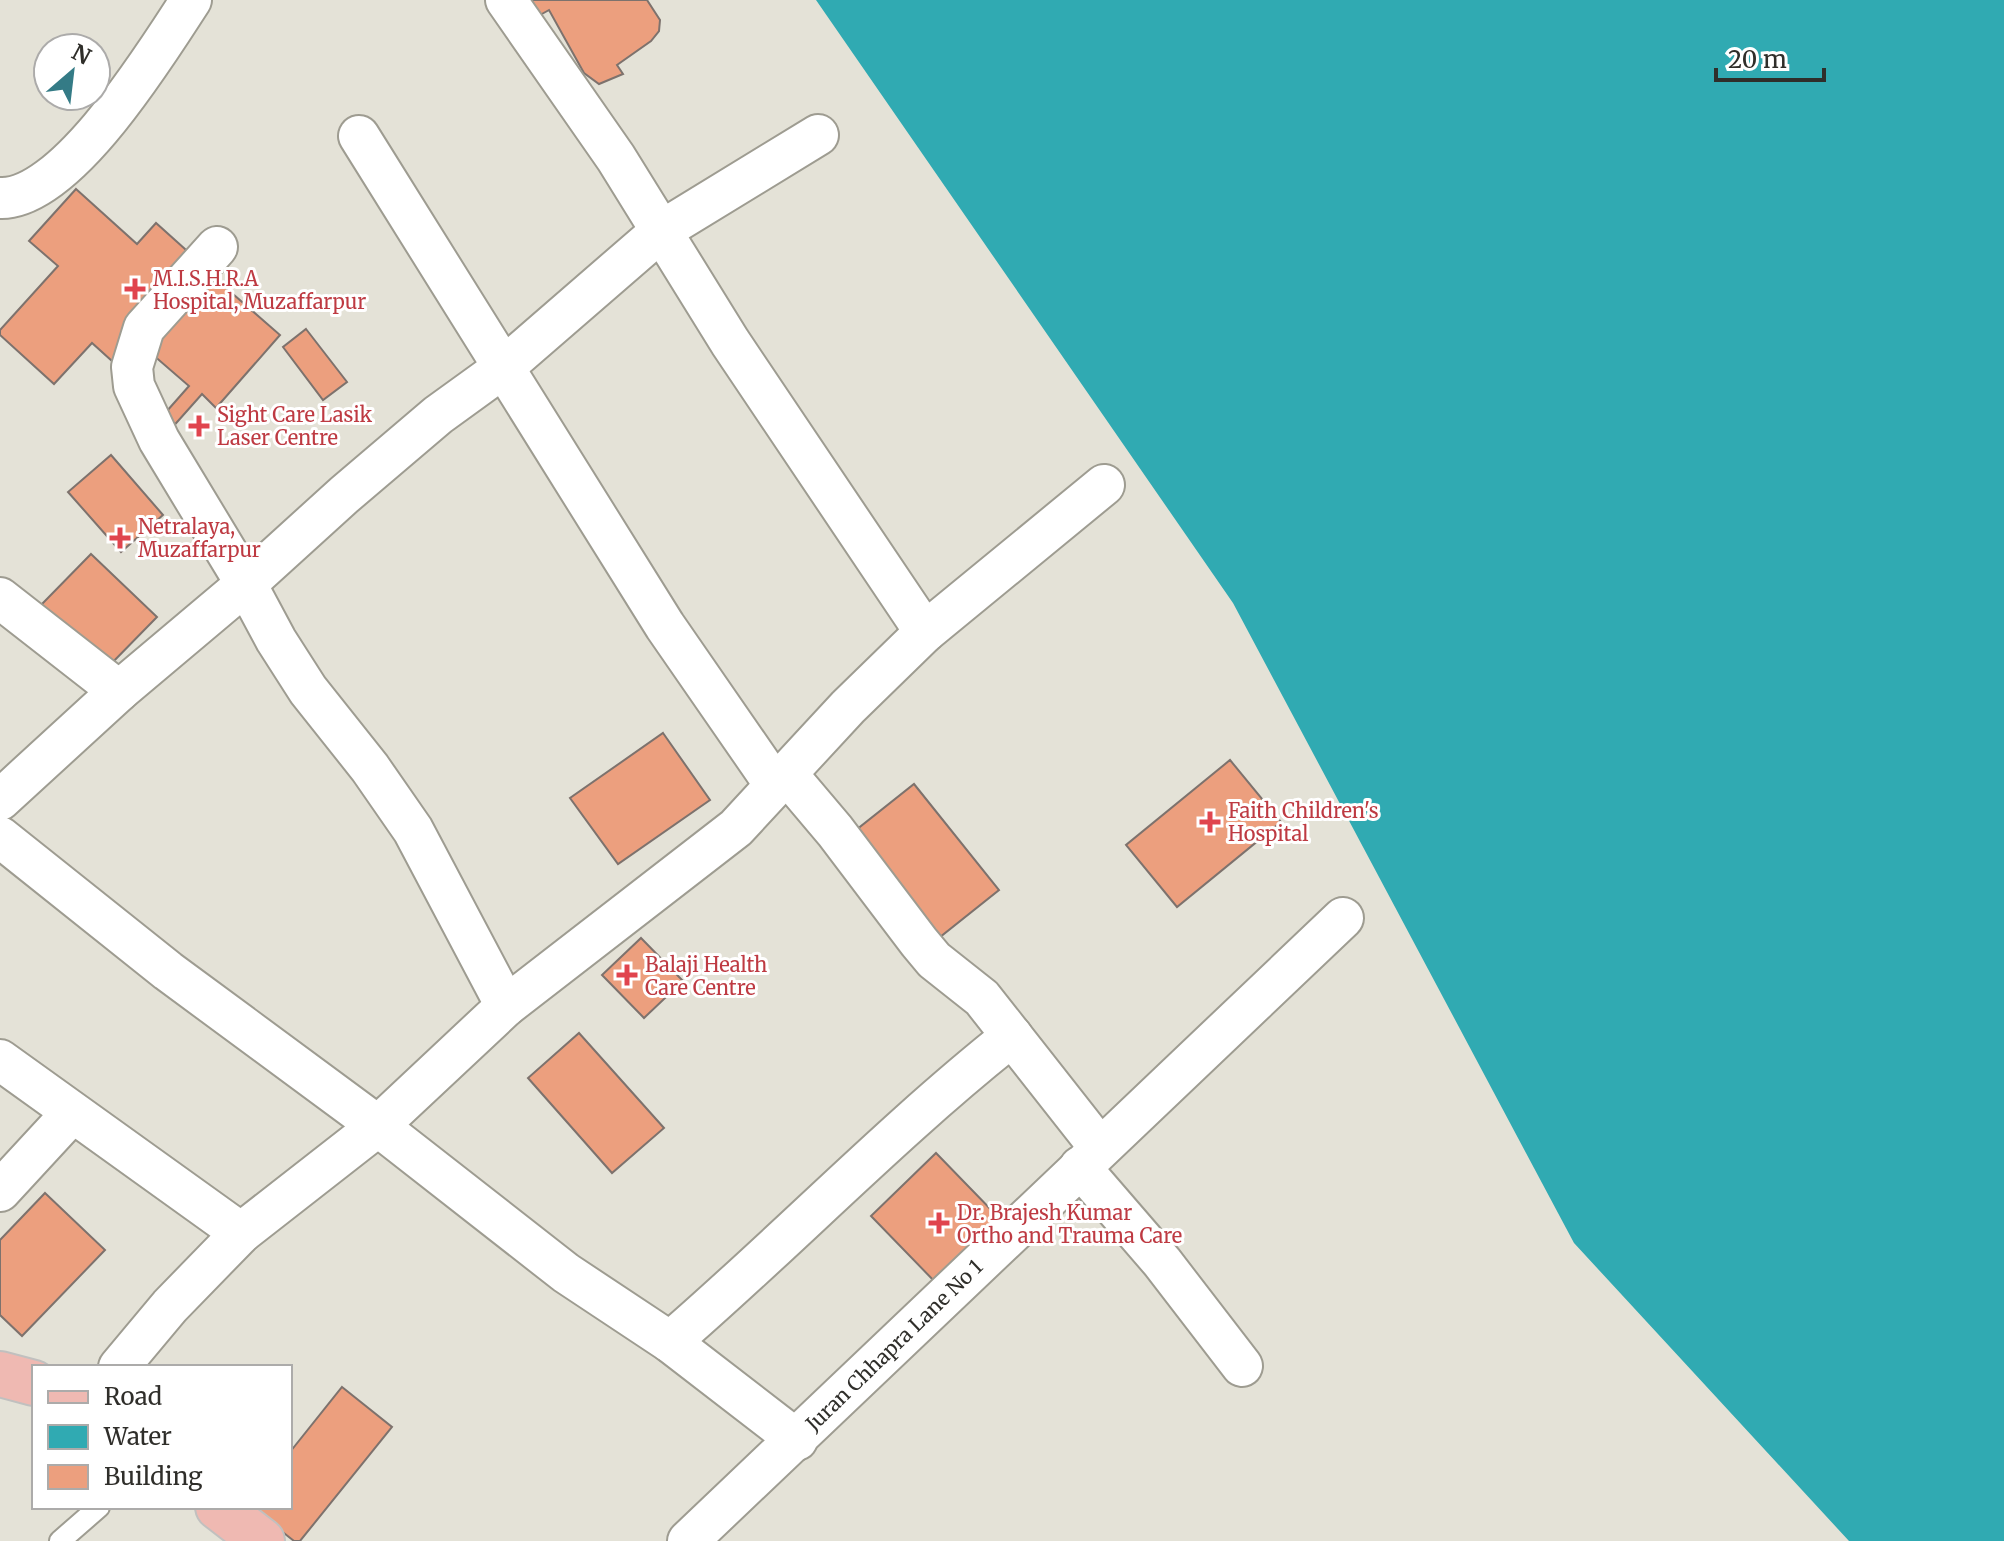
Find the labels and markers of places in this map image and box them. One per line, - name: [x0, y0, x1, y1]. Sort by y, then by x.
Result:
- place label: M.I.S.H.R.A Hospital, Muzaffarpur: [153, 266, 366, 314]
- marker: M.I.S.H.R.A Hospital, Muzaffarpur: [124, 278, 146, 300]
- place label: Sight Care Lasik Laser Centre: [217, 402, 373, 450]
- marker: Sight Care Lasik Laser Centre: [188, 415, 210, 437]
- place label: Netralaya, Muzaffarpur: [138, 514, 261, 562]
- marker: Netralaya, Muzaffarpur: [109, 527, 131, 549]
- place label: Faith Children's Hospital: [1228, 798, 1379, 846]
- marker: Faith Children's Hospital: [1199, 811, 1221, 833]
- place label: Balaji Health Care Centre: [645, 952, 767, 1000]
- marker: Balaji Health Care Centre: [616, 964, 638, 986]
- place label: Dr. Brajesh Kumar Ortho and Trauma Care: [957, 1200, 1182, 1248]
- marker: Dr. Brajesh Kumar Ortho and Trauma Care: [928, 1212, 950, 1234]

